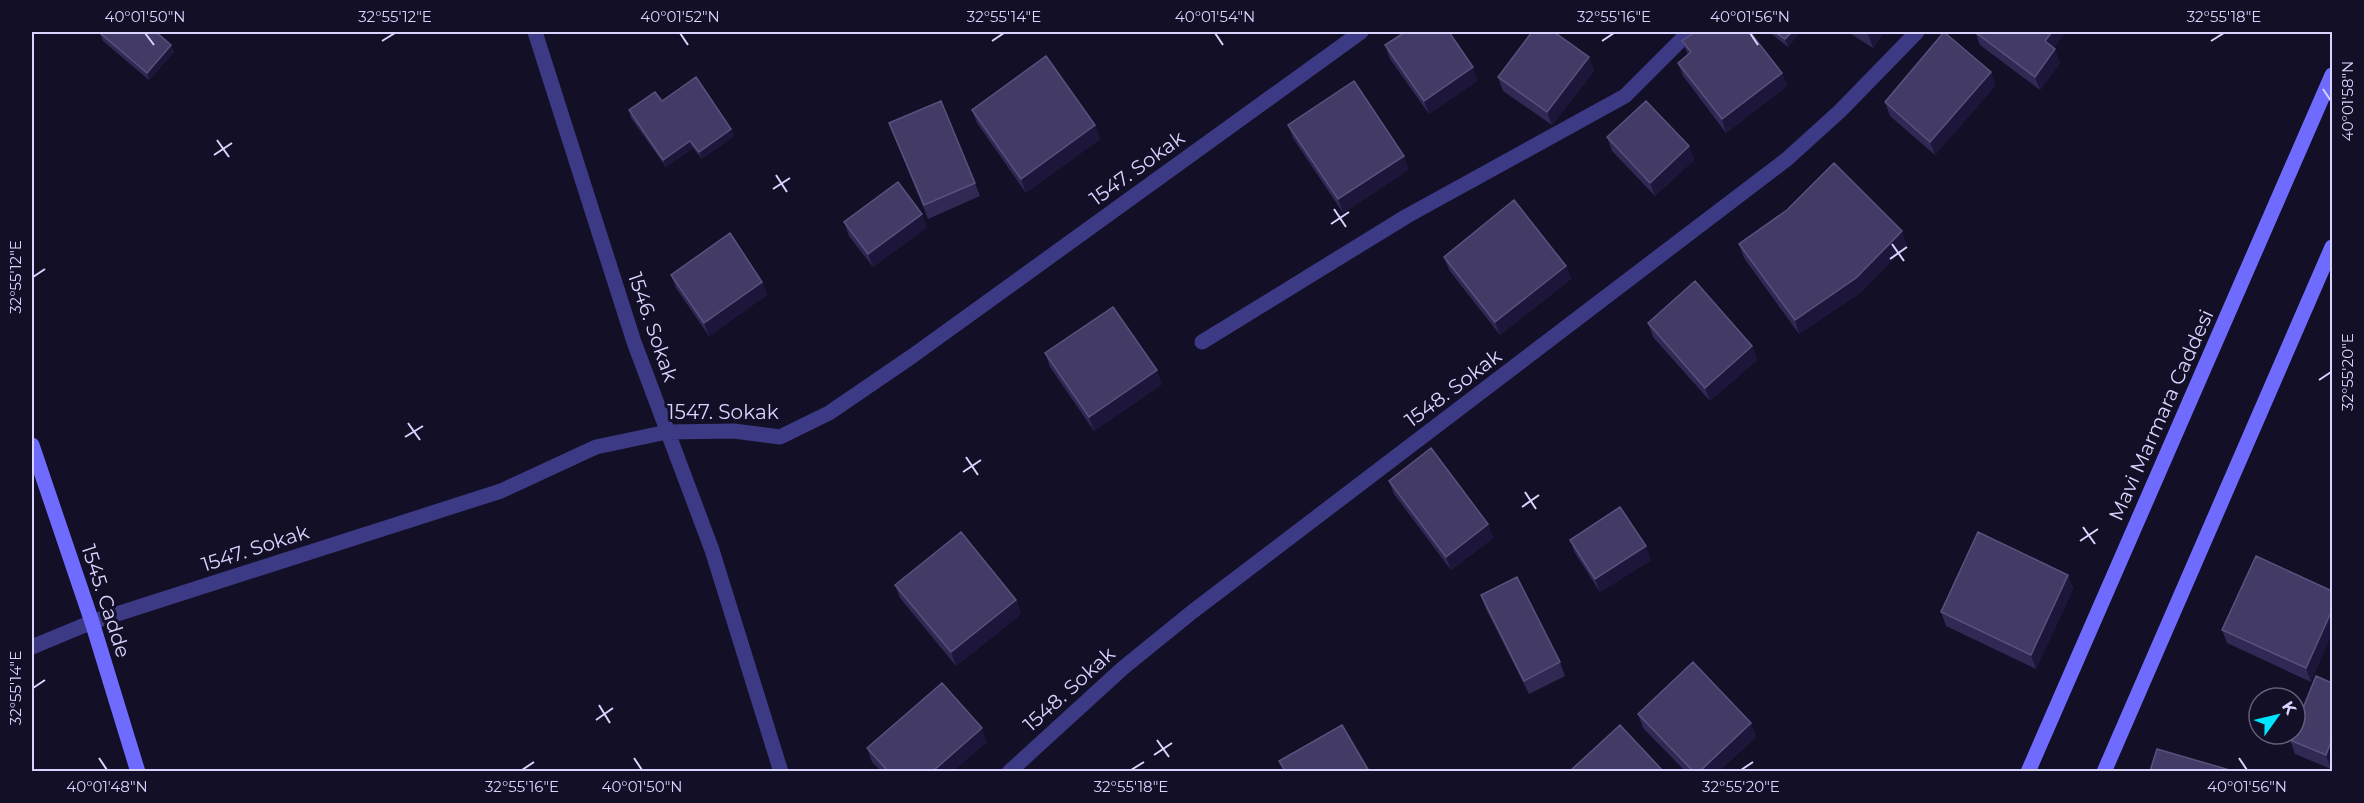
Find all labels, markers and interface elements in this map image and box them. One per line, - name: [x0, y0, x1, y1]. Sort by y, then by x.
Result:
- text: 40°01'50"N: [104, 7, 186, 26]
- text: 32°55'12"E: [358, 7, 432, 26]
- text: 40°01'52"N: [640, 7, 720, 26]
- text: 32°55'14"E: [967, 7, 1041, 26]
- text: 40°01'54"N: [1175, 7, 1255, 26]
- text: 32°55'16"E: [1577, 7, 1651, 26]
- text: 40°01'56"N: [1710, 7, 1790, 26]
- text: 32°55'18"E: [2187, 7, 2261, 26]
- text: 40°01'58"N: [2338, 61, 2357, 141]
- street label: 1547. Sokak: [1085, 126, 1189, 210]
- text: 32°55'12"E: [6, 240, 25, 314]
- street label: 1546. Sokak: [623, 269, 683, 385]
- street label: Mavi Marmara Caddesi: [2104, 306, 2218, 524]
- text: 32°55'20"E: [2338, 333, 2357, 411]
- street label: 1548. Sokak: [1400, 344, 1506, 432]
- street label: 1547. Sokak: [667, 400, 779, 424]
- street label: 1547. Sokak: [198, 519, 312, 577]
- street label: 1545. Cadde: [76, 541, 136, 661]
- street label: 1548. Sokak: [1018, 642, 1120, 736]
- text: 32°55'14"E: [6, 651, 25, 725]
- north arrow: [2247, 686, 2307, 746]
- text: K: [2278, 698, 2301, 719]
- text: 40°01'48"N: [66, 777, 148, 796]
- text: 32°55'16"E: [485, 777, 559, 796]
- text: 40°01'50"N: [601, 777, 683, 796]
- text: 32°55'18"E: [1094, 777, 1168, 796]
- text: 32°55'20"E: [1702, 777, 1780, 796]
- text: 40°01'56"N: [2207, 777, 2287, 796]

